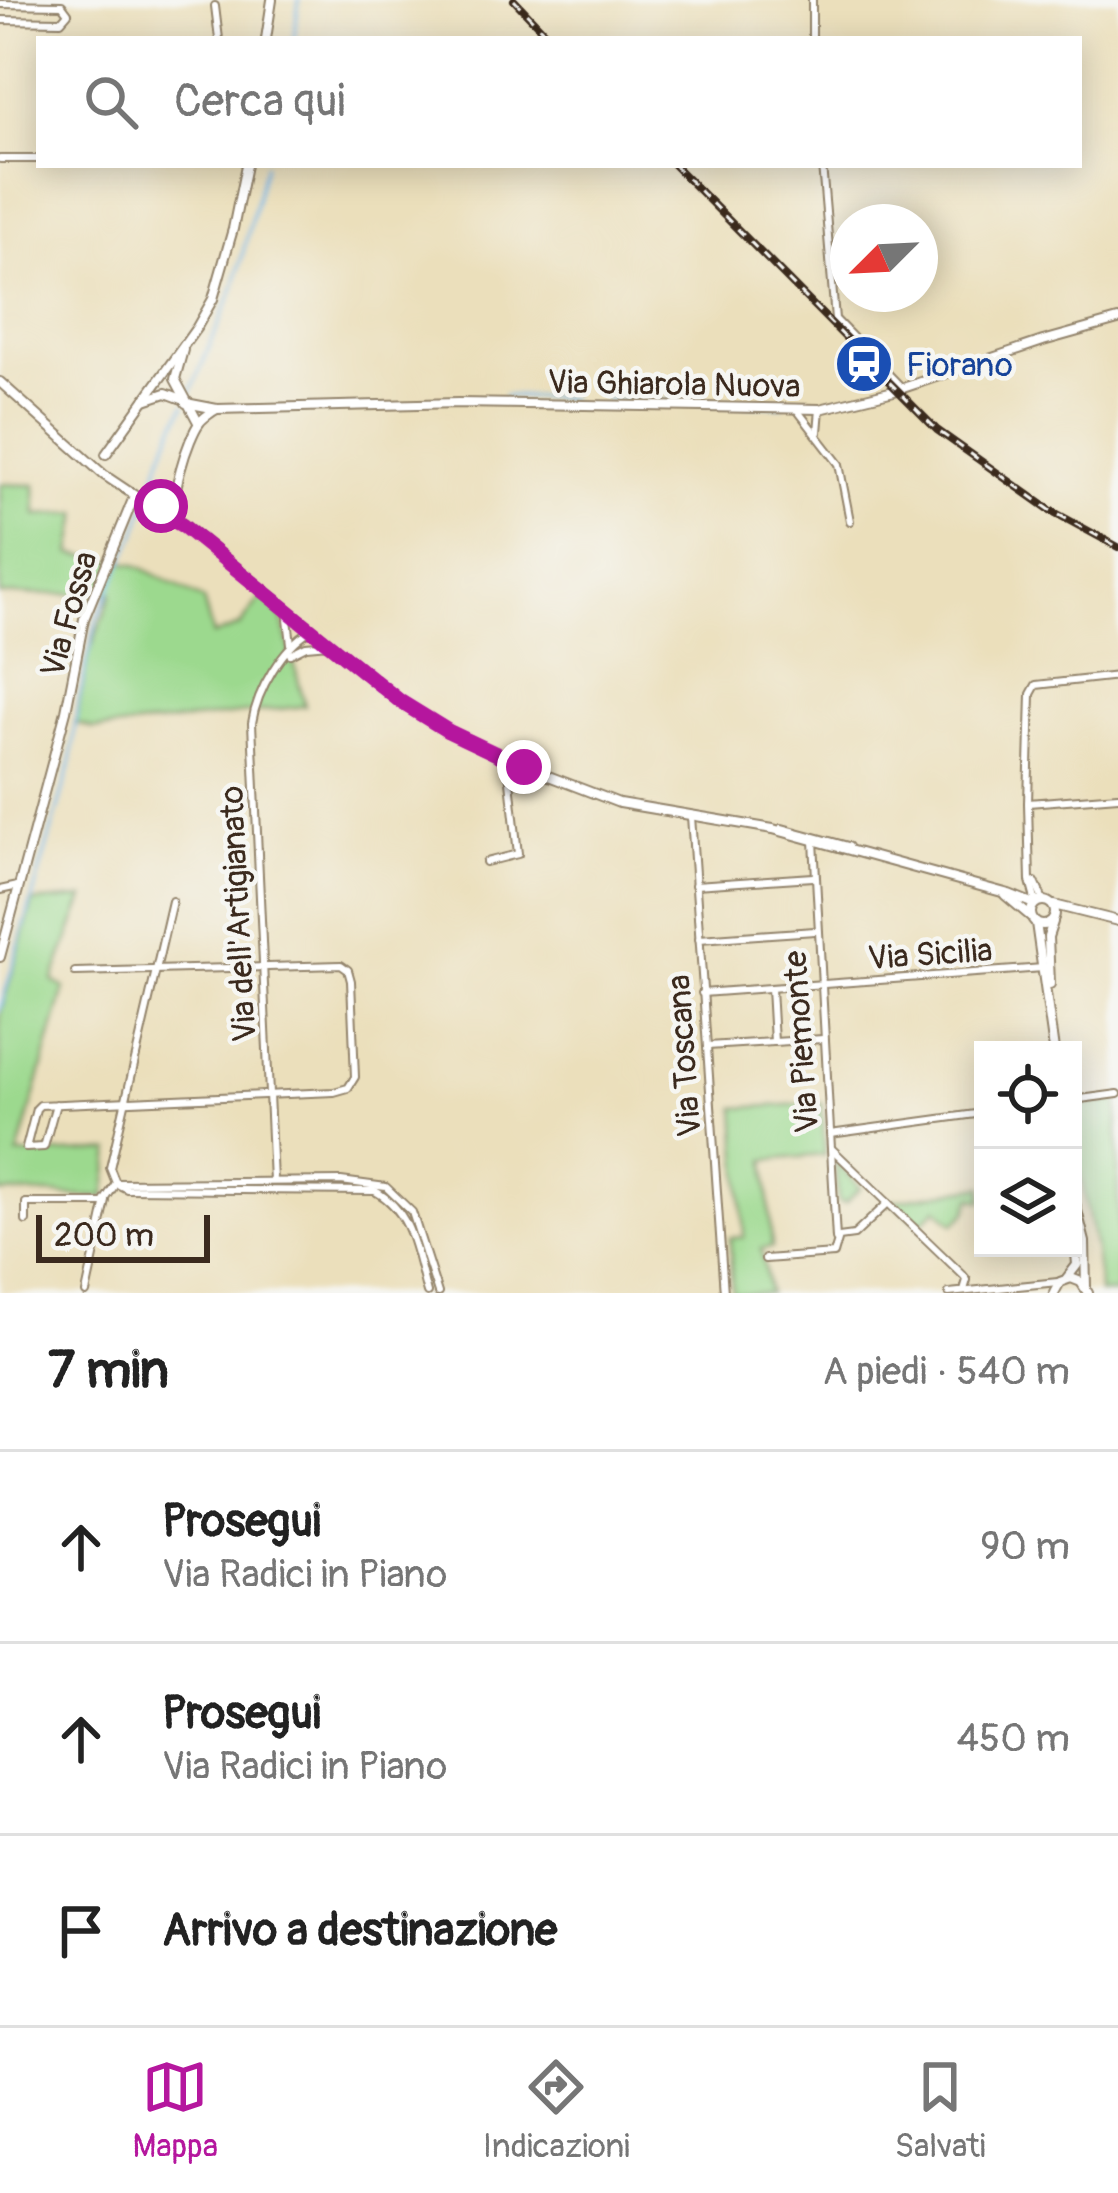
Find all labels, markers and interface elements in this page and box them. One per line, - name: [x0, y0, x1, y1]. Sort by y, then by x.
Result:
- search box: [36, 36, 1082, 168]
- icon: search: [78, 69, 144, 135]
- text: Cerca qui: [174, 74, 345, 130]
- north arrow: [830, 204, 938, 312]
- station icon: Fiorano: [833, 333, 895, 395]
- place label: Fiorano: [906, 345, 1013, 386]
- street label: Via Ghiarola Nuova: [547, 362, 801, 407]
- route start: [134, 479, 188, 533]
- street label: Via Fossa: [32, 547, 107, 682]
- route end: [497, 740, 551, 794]
- street label: Via dell'Artigianato: [211, 785, 266, 1043]
- street label: Via Sicilia: [866, 930, 994, 979]
- street label: Via Piemonte: [775, 949, 828, 1135]
- street label: Via Toscana: [658, 973, 711, 1138]
- map controls: [974, 1041, 1082, 1257]
- button: locate: [974, 1041, 1082, 1149]
- button: layers: [974, 1149, 1082, 1257]
- scale bar: [36, 1209, 210, 1262]
- text: 200 m: [54, 1215, 154, 1256]
- text: 7 min: [48, 1339, 169, 1403]
- text: A piedi · 540 m: [823, 1347, 1070, 1396]
- text: Prosegui: [162, 1494, 321, 1550]
- icon: ahead: [48, 1514, 114, 1580]
- text: 90 m: [980, 1522, 1070, 1571]
- text: Via Radici in Piano: [162, 1550, 447, 1599]
- text: Prosegui: [162, 1686, 321, 1742]
- icon: ahead: [48, 1706, 114, 1772]
- text: 450 m: [957, 1714, 1070, 1763]
- text: Via Radici in Piano: [162, 1742, 447, 1791]
- icon: arrive: [48, 1898, 114, 1964]
- text: Arrivo a destinazione: [162, 1903, 557, 1959]
- tab: Mappa: [132, 2054, 218, 2167]
- tab: Indicazioni: [483, 2054, 630, 2167]
- tab: Salvati: [895, 2054, 986, 2167]

